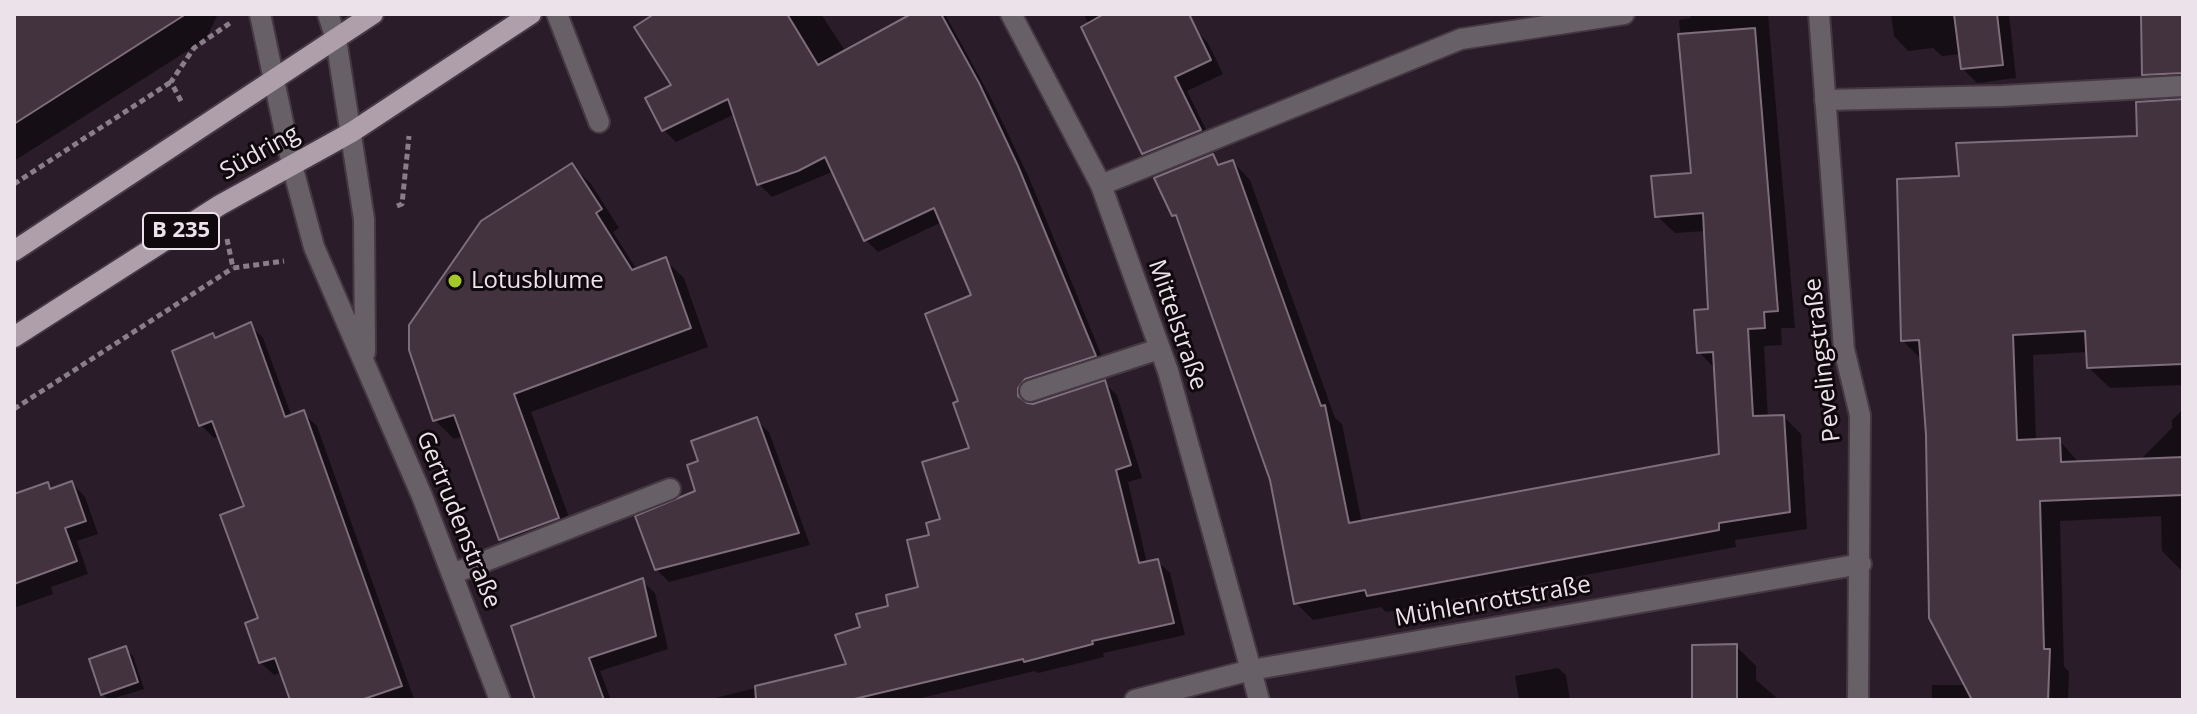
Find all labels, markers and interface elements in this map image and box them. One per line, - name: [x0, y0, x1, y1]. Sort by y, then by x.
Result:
- street label: Südring: [215, 120, 305, 186]
- road number: B 235: [143, 213, 219, 249]
- street label: Mittelstraße: [1141, 256, 1213, 394]
- place label: Lotusblume: [471, 267, 604, 295]
- marker: Lotusblume: [446, 272, 464, 290]
- street label: Pevelingstraße: [1799, 276, 1847, 444]
- street label: Gertrudenstraße: [409, 427, 507, 613]
- street label: Mühlenrottstraße: [1393, 571, 1593, 633]

